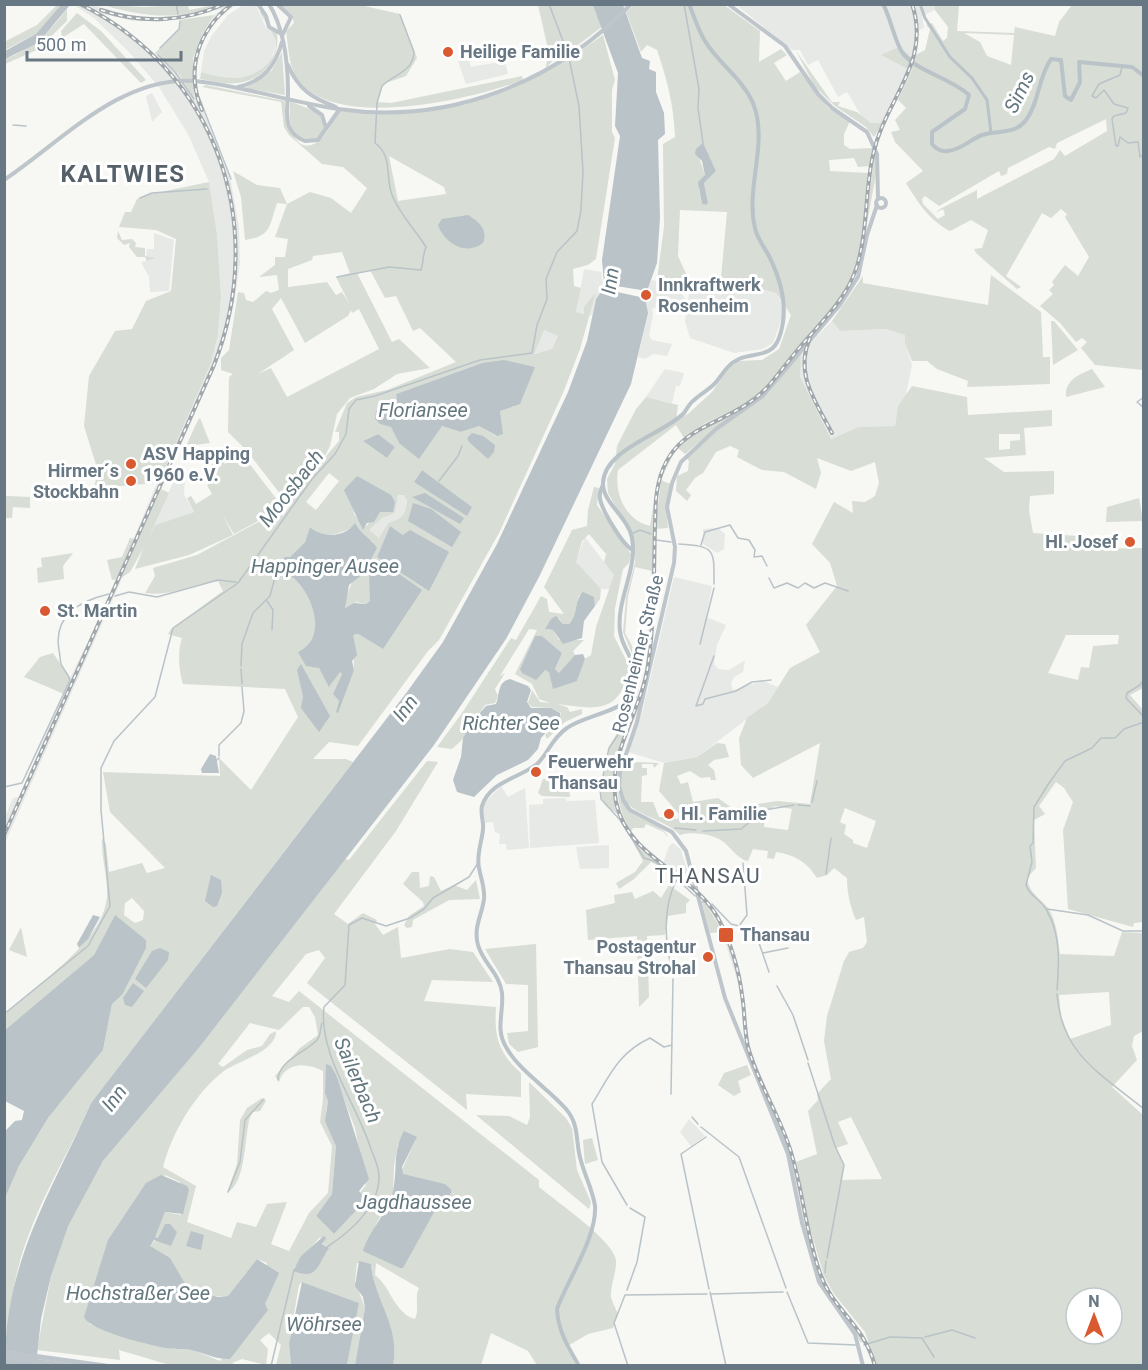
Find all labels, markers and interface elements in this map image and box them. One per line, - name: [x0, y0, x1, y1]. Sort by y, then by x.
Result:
- scale bar: [27, 24, 182, 62]
- text: 500 m: [36, 34, 87, 55]
- place label: Heilige Familie: [460, 41, 580, 62]
- marker: Heilige Familie: [441, 45, 455, 59]
- water label: Sims: [999, 67, 1039, 117]
- district label: KALTWIES: [60, 160, 186, 188]
- water label: Inn: [596, 266, 624, 296]
- place label: Innkraftwerk Rosenheim: [658, 274, 761, 316]
- marker: Innkraftwerk Rosenheim: [639, 288, 653, 302]
- water label: Floriansee: [378, 398, 468, 422]
- place label: ASV Happing 1960 e.V.: [143, 443, 250, 485]
- water label: Moosbach: [253, 445, 329, 531]
- marker: ASV Happing 1960 e.V.: [124, 457, 138, 471]
- place label: Hirmer´s Stockbahn: [33, 460, 119, 502]
- marker: Hirmer´s Stockbahn: [124, 474, 138, 488]
- place label: Hl. Josef: [1045, 531, 1119, 552]
- marker: Hl. Josef: [1123, 535, 1137, 549]
- water label: Happinger Ausee: [251, 554, 399, 578]
- street label: Rosenheimer Straße: [608, 573, 667, 735]
- place label: St. Martin: [57, 600, 137, 621]
- marker: St. Martin: [38, 604, 52, 618]
- water label: Inn: [387, 690, 423, 726]
- water label: Richter See: [462, 711, 560, 735]
- place label: Feuerwehr Thansau: [548, 751, 634, 793]
- marker: Feuerwehr Thansau: [529, 765, 543, 779]
- place label: Hl. Familie: [681, 803, 767, 824]
- marker: Hl. Familie: [662, 807, 676, 821]
- district label: THANSAU: [655, 864, 761, 888]
- place label: Thansau: [740, 924, 810, 945]
- marker: Thansau: [717, 926, 735, 944]
- place label: Postagentur Thansau Strohal: [563, 936, 696, 978]
- marker: Postagentur Thansau Strohal: [701, 950, 715, 964]
- water label: Sailerbach: [329, 1034, 387, 1126]
- water label: Inn: [96, 1080, 132, 1116]
- water label: Jagdhaussee: [356, 1190, 472, 1214]
- water label: Hochstraßer See: [66, 1281, 210, 1305]
- north arrow: [1064, 1286, 1124, 1346]
- text: N: [1088, 1292, 1100, 1311]
- water label: Wöhrsee: [286, 1312, 362, 1336]

